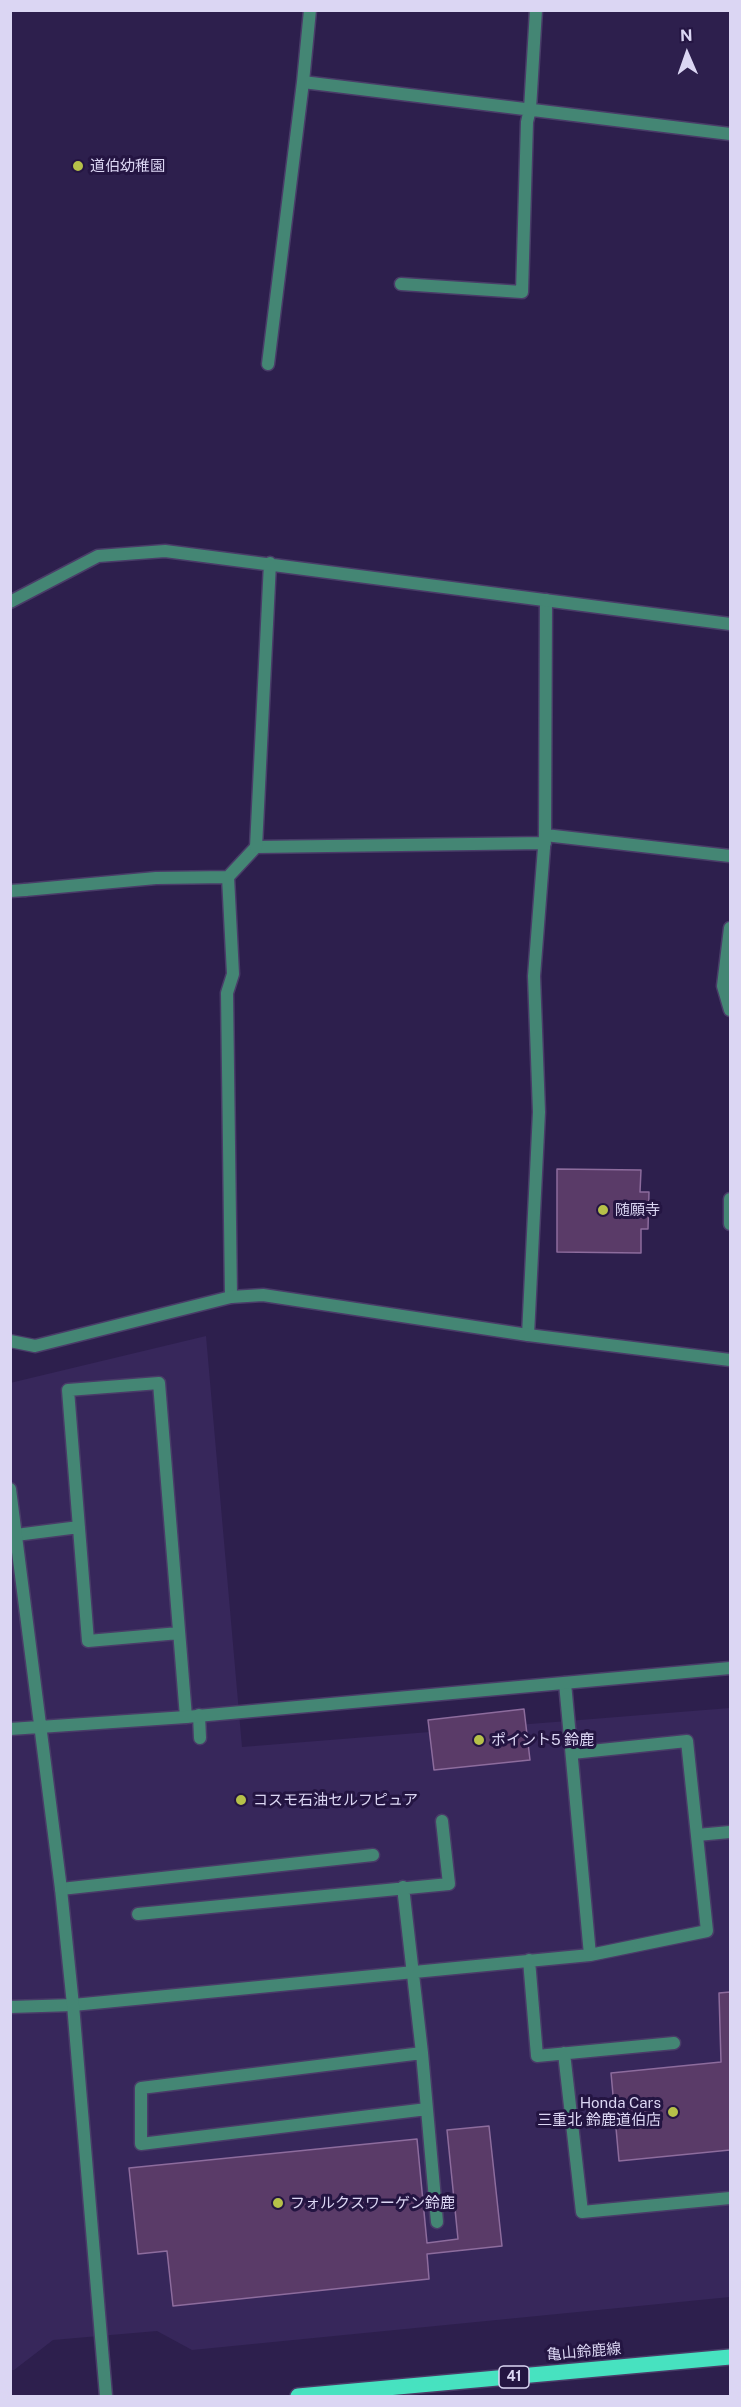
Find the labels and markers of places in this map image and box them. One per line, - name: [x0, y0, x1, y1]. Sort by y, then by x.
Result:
- place label: 道伯幼稚園: [90, 157, 165, 175]
- marker: 道伯幼稚園: [71, 159, 85, 173]
- place label: 随願寺: [615, 1201, 660, 1219]
- marker: 随願寺: [596, 1203, 610, 1217]
- place label: ポイント5 鈴鹿: [491, 1731, 594, 1749]
- marker: ポイント5 鈴鹿: [472, 1733, 486, 1747]
- place label: コスモ石油セルフピュア: [253, 1791, 418, 1809]
- marker: コスモ石油セルフピュア: [234, 1793, 248, 1807]
- place label: Honda Cars 三重北 鈴鹿道伯店: [537, 2094, 661, 2129]
- marker: Honda Cars 三重北 鈴鹿道伯店: [666, 2105, 680, 2119]
- place label: フォルクスワーゲン鈴鹿: [290, 2194, 455, 2212]
- marker: フォルクスワーゲン鈴鹿: [271, 2196, 285, 2210]

